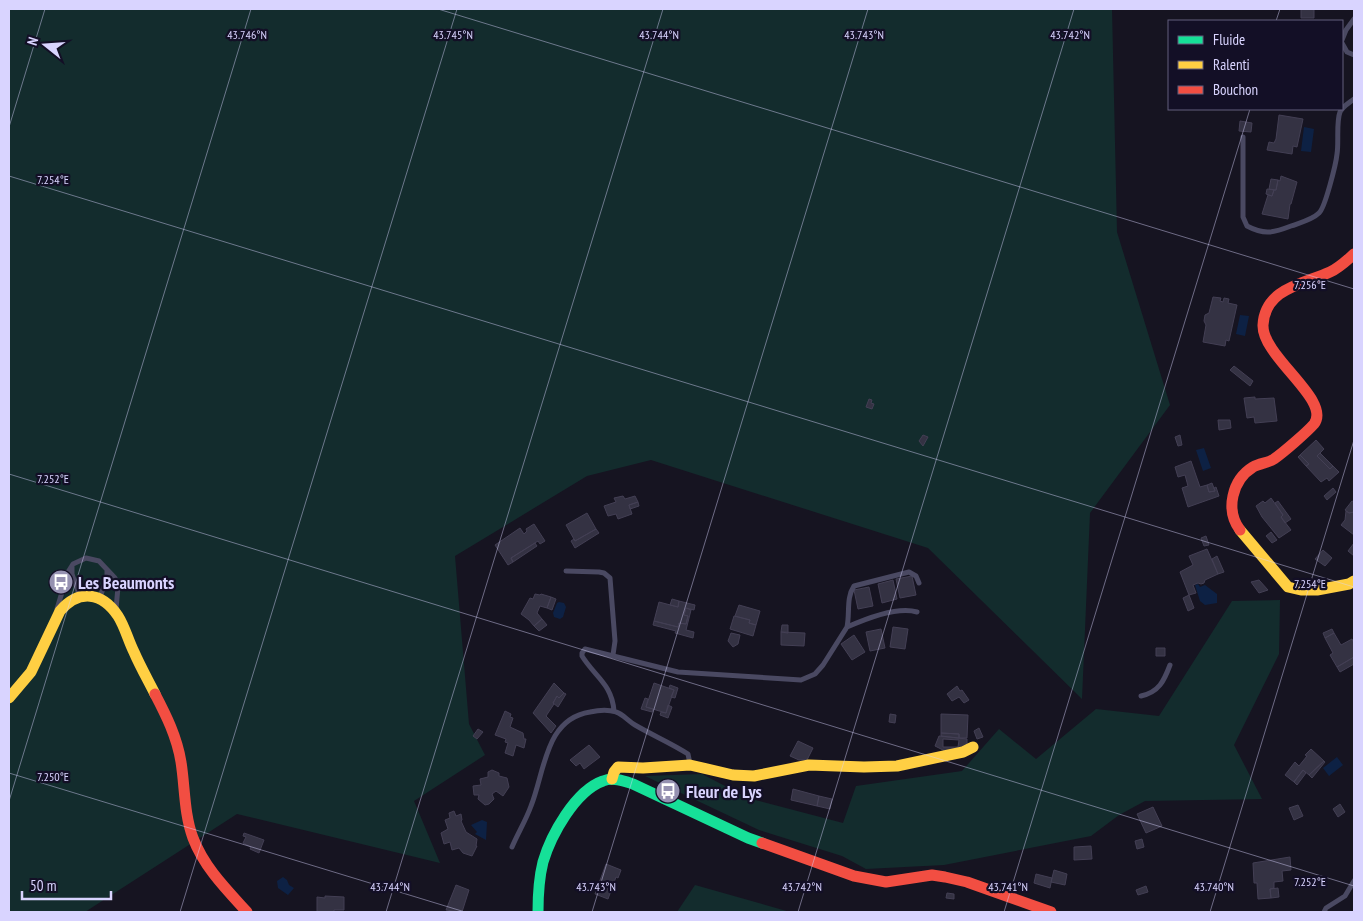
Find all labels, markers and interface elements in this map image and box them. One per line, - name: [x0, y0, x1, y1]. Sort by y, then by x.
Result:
- north arrow: [20, 20, 70, 70]
- legend: [1168, 20, 1343, 110]
- text: 43.746°N: [227, 27, 267, 42]
- text: 43.745°N: [433, 27, 473, 42]
- text: 43.744°N: [639, 27, 679, 42]
- text: 43.743°N: [844, 27, 884, 42]
- text: 43.742°N: [1050, 27, 1090, 42]
- text: Fluide: [1213, 30, 1245, 49]
- text: N: [23, 35, 42, 47]
- text: Ralenti: [1213, 55, 1250, 74]
- text: Bouchon: [1213, 80, 1258, 99]
- text: 7.254°E: [37, 172, 69, 187]
- text: 7.256°E: [1294, 277, 1326, 292]
- text: 7.252°E: [37, 471, 69, 486]
- bus stop icon: Les Beaumonts: [48, 569, 74, 595]
- place label: Les Beaumonts: [78, 571, 174, 594]
- text: 7.254°E: [1294, 576, 1326, 591]
- text: 7.250°E: [37, 769, 69, 784]
- bus stop icon: Fleur de Lys: [655, 778, 681, 804]
- place label: Fleur de Lys: [686, 780, 762, 803]
- scale bar: [22, 868, 111, 900]
- text: 7.252°E: [1294, 874, 1326, 889]
- text: 50 m: [30, 876, 56, 895]
- text: 43.744°N: [370, 879, 410, 894]
- text: 43.743°N: [576, 879, 616, 894]
- text: 43.742°N: [782, 879, 822, 894]
- text: 43.741°N: [988, 879, 1028, 894]
- text: 43.740°N: [1194, 879, 1234, 894]

